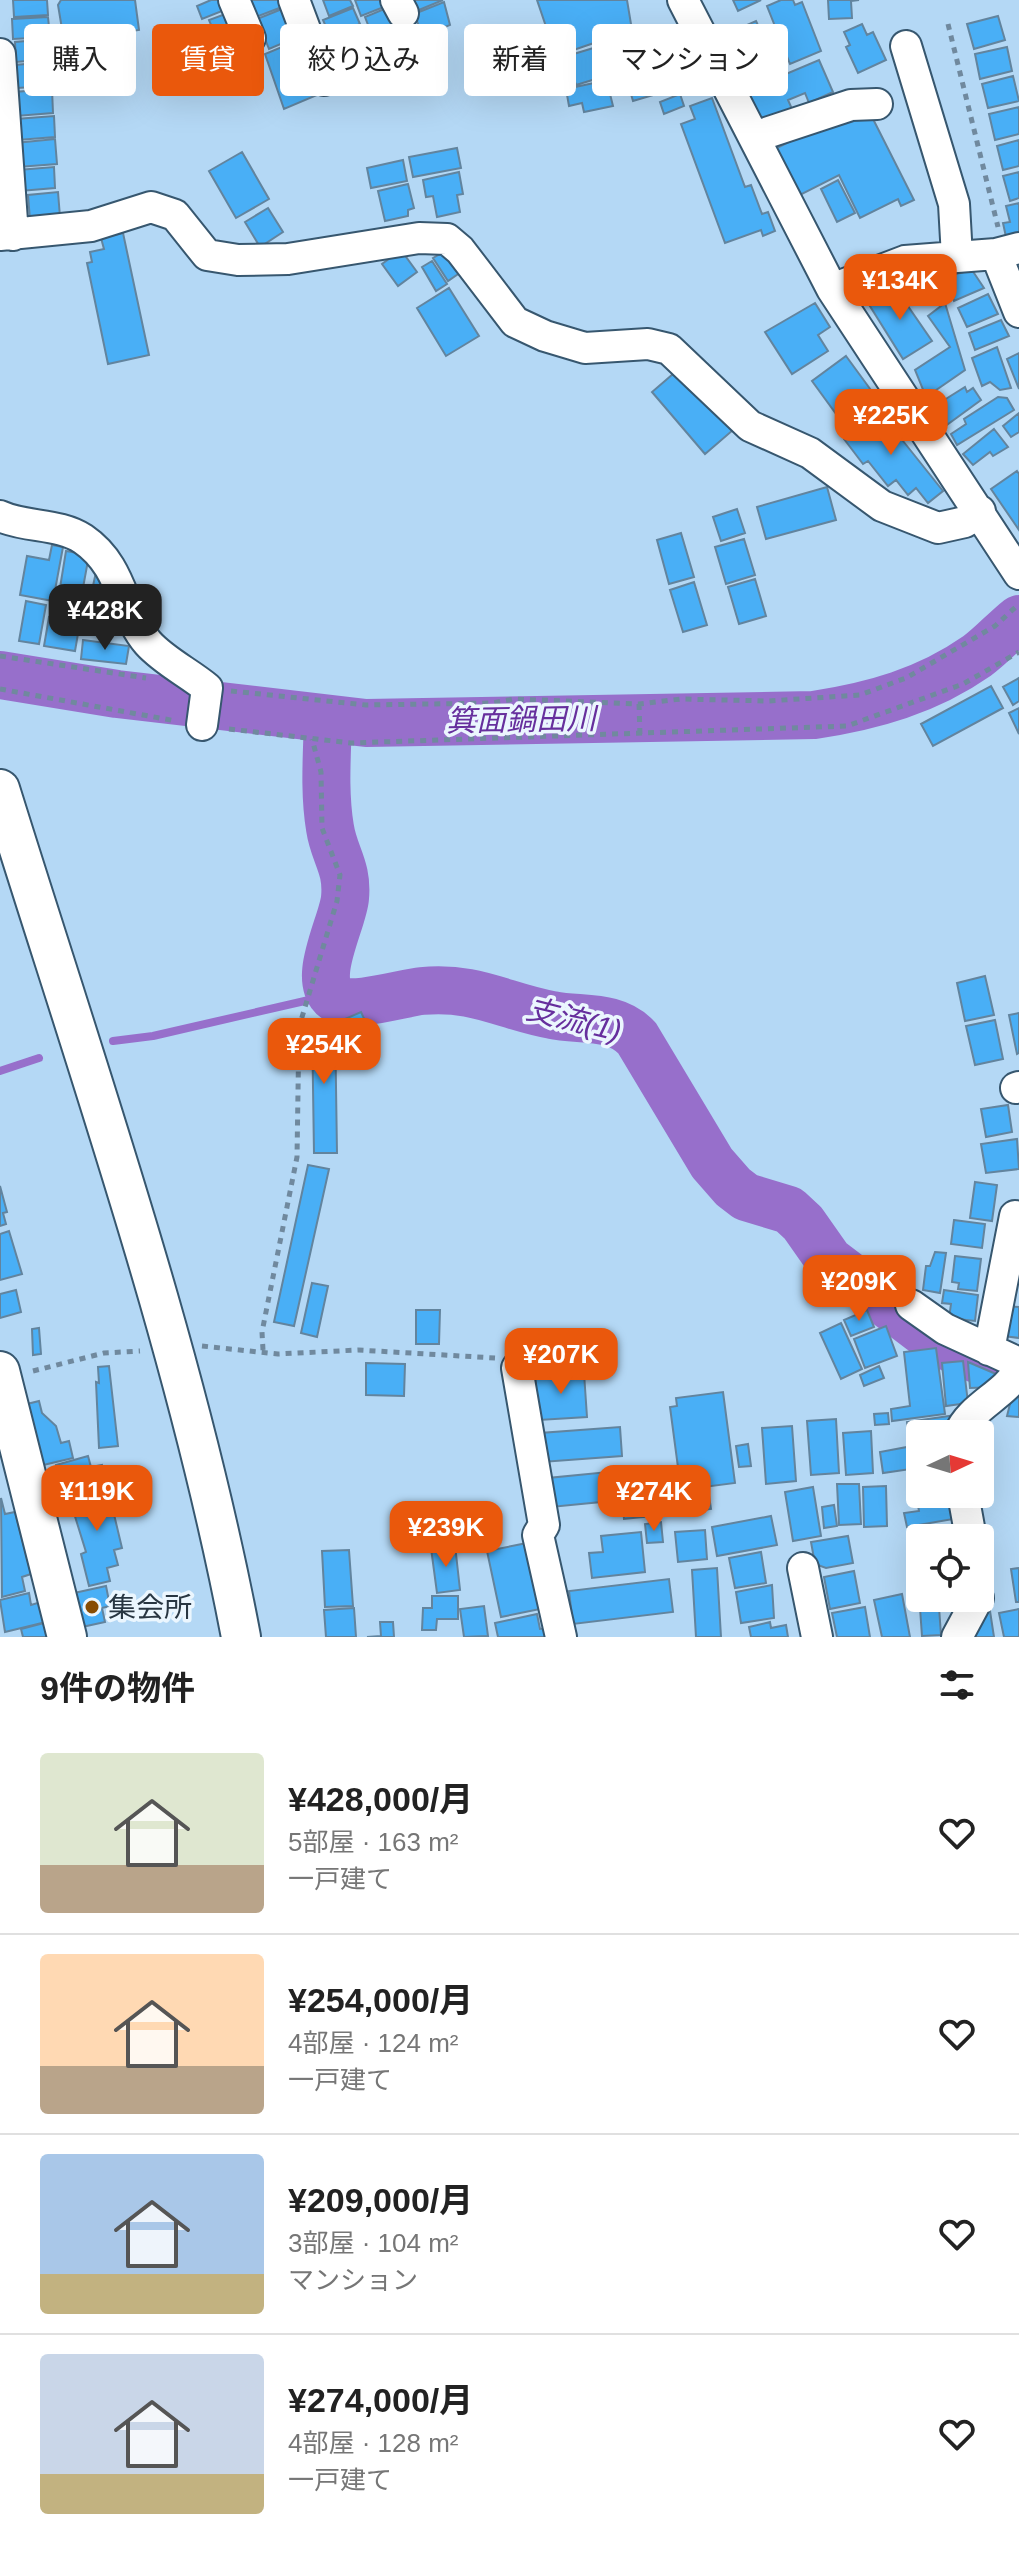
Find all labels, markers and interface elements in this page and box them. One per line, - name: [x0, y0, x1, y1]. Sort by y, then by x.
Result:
- chip: 購入: [24, 24, 136, 96]
- chip: 賃貸: [152, 24, 264, 96]
- chip: 絞り込み: [280, 24, 448, 96]
- chip: 新着: [464, 24, 576, 96]
- chip: マンション: [592, 24, 788, 96]
- pin: ¥134K: [844, 254, 956, 322]
- text: ¥134K: [862, 265, 938, 295]
- pin: ¥225K: [835, 389, 947, 457]
- text: ¥225K: [853, 400, 929, 430]
- pin: ¥428K: [49, 584, 161, 652]
- text: ¥428K: [67, 595, 143, 625]
- water label: 箕面鍋田川: [446, 702, 599, 737]
- water label: 支流(1): [523, 992, 625, 1047]
- pin: ¥254K: [268, 1018, 380, 1086]
- text: ¥254K: [286, 1029, 362, 1059]
- pin: ¥209K: [803, 1255, 915, 1323]
- text: ¥209K: [821, 1266, 897, 1296]
- pin: ¥207K: [505, 1328, 617, 1396]
- text: ¥207K: [523, 1339, 599, 1369]
- north arrow: [906, 1420, 994, 1508]
- map controls: [906, 1420, 994, 1612]
- pin: ¥119K: [41, 1465, 153, 1533]
- pin: ¥274K: [598, 1465, 710, 1533]
- text: ¥119K: [59, 1476, 135, 1506]
- text: ¥274K: [616, 1476, 692, 1506]
- pin: ¥239K: [390, 1501, 502, 1569]
- text: ¥239K: [408, 1512, 484, 1542]
- button: locate: [906, 1524, 994, 1612]
- place label: 集会所: [108, 1592, 192, 1623]
- marker: 集会所: [83, 1598, 101, 1616]
- icon: filters: [935, 1663, 979, 1707]
- text: 9件の物件: [40, 1669, 195, 1707]
- text: ¥428,000/月: [288, 1780, 473, 1818]
- icon: home: [104, 1785, 200, 1881]
- icon: heart: [935, 1811, 979, 1855]
- text: 5部屋 · 163 m²: [288, 1827, 459, 1857]
- text: 一戸建て: [288, 1864, 392, 1894]
- text: ¥254,000/月: [288, 1981, 473, 2019]
- icon: home: [104, 1986, 200, 2082]
- icon: heart: [935, 2012, 979, 2056]
- text: 4部屋 · 124 m²: [288, 2028, 459, 2058]
- text: 一戸建て: [288, 2065, 392, 2095]
- text: ¥209,000/月: [288, 2181, 473, 2219]
- icon: home: [104, 2186, 200, 2282]
- icon: heart: [935, 2212, 979, 2256]
- text: 3部屋 · 104 m²: [288, 2228, 459, 2258]
- text: マンション: [288, 2265, 418, 2295]
- text: ¥274,000/月: [288, 2381, 473, 2419]
- icon: home: [104, 2386, 200, 2482]
- icon: heart: [935, 2412, 979, 2456]
- text: 4部屋 · 128 m²: [288, 2428, 459, 2458]
- text: 一戸建て: [288, 2465, 392, 2495]

